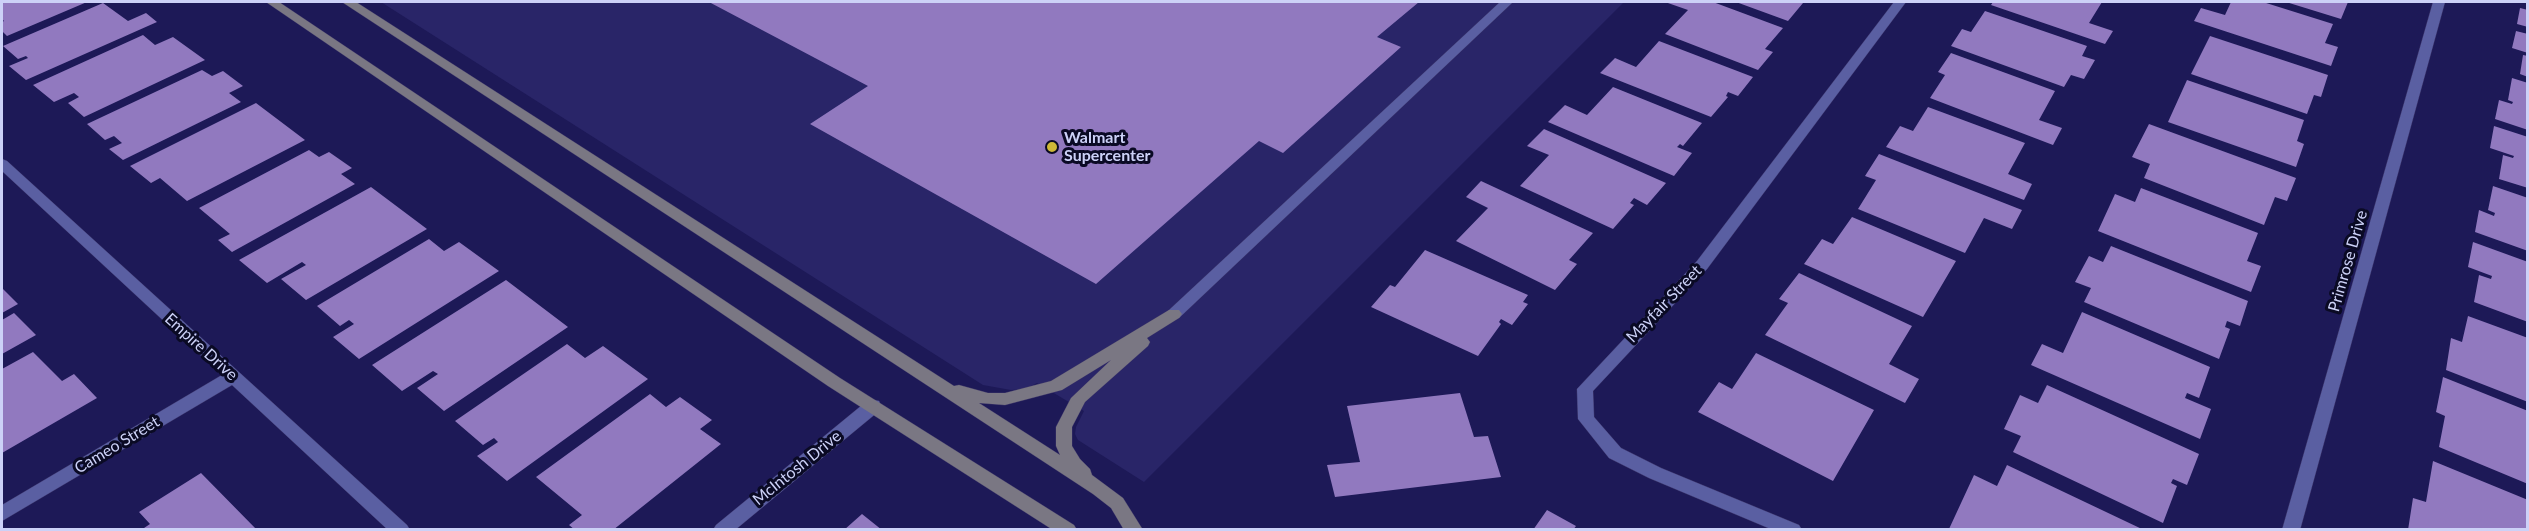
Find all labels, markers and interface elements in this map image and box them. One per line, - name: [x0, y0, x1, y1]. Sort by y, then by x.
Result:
- place label: Walmart Supercenter: [1064, 128, 1150, 166]
- marker: Walmart Supercenter: [1045, 140, 1059, 154]
- street label: Primrose Drive: [2324, 208, 2372, 314]
- street label: Mayfair Street: [1622, 261, 1706, 347]
- street label: Empire Drive: [161, 309, 241, 385]
- street label: Cameo Street: [71, 412, 163, 478]
- street label: McIntosh Drive: [749, 426, 845, 510]

